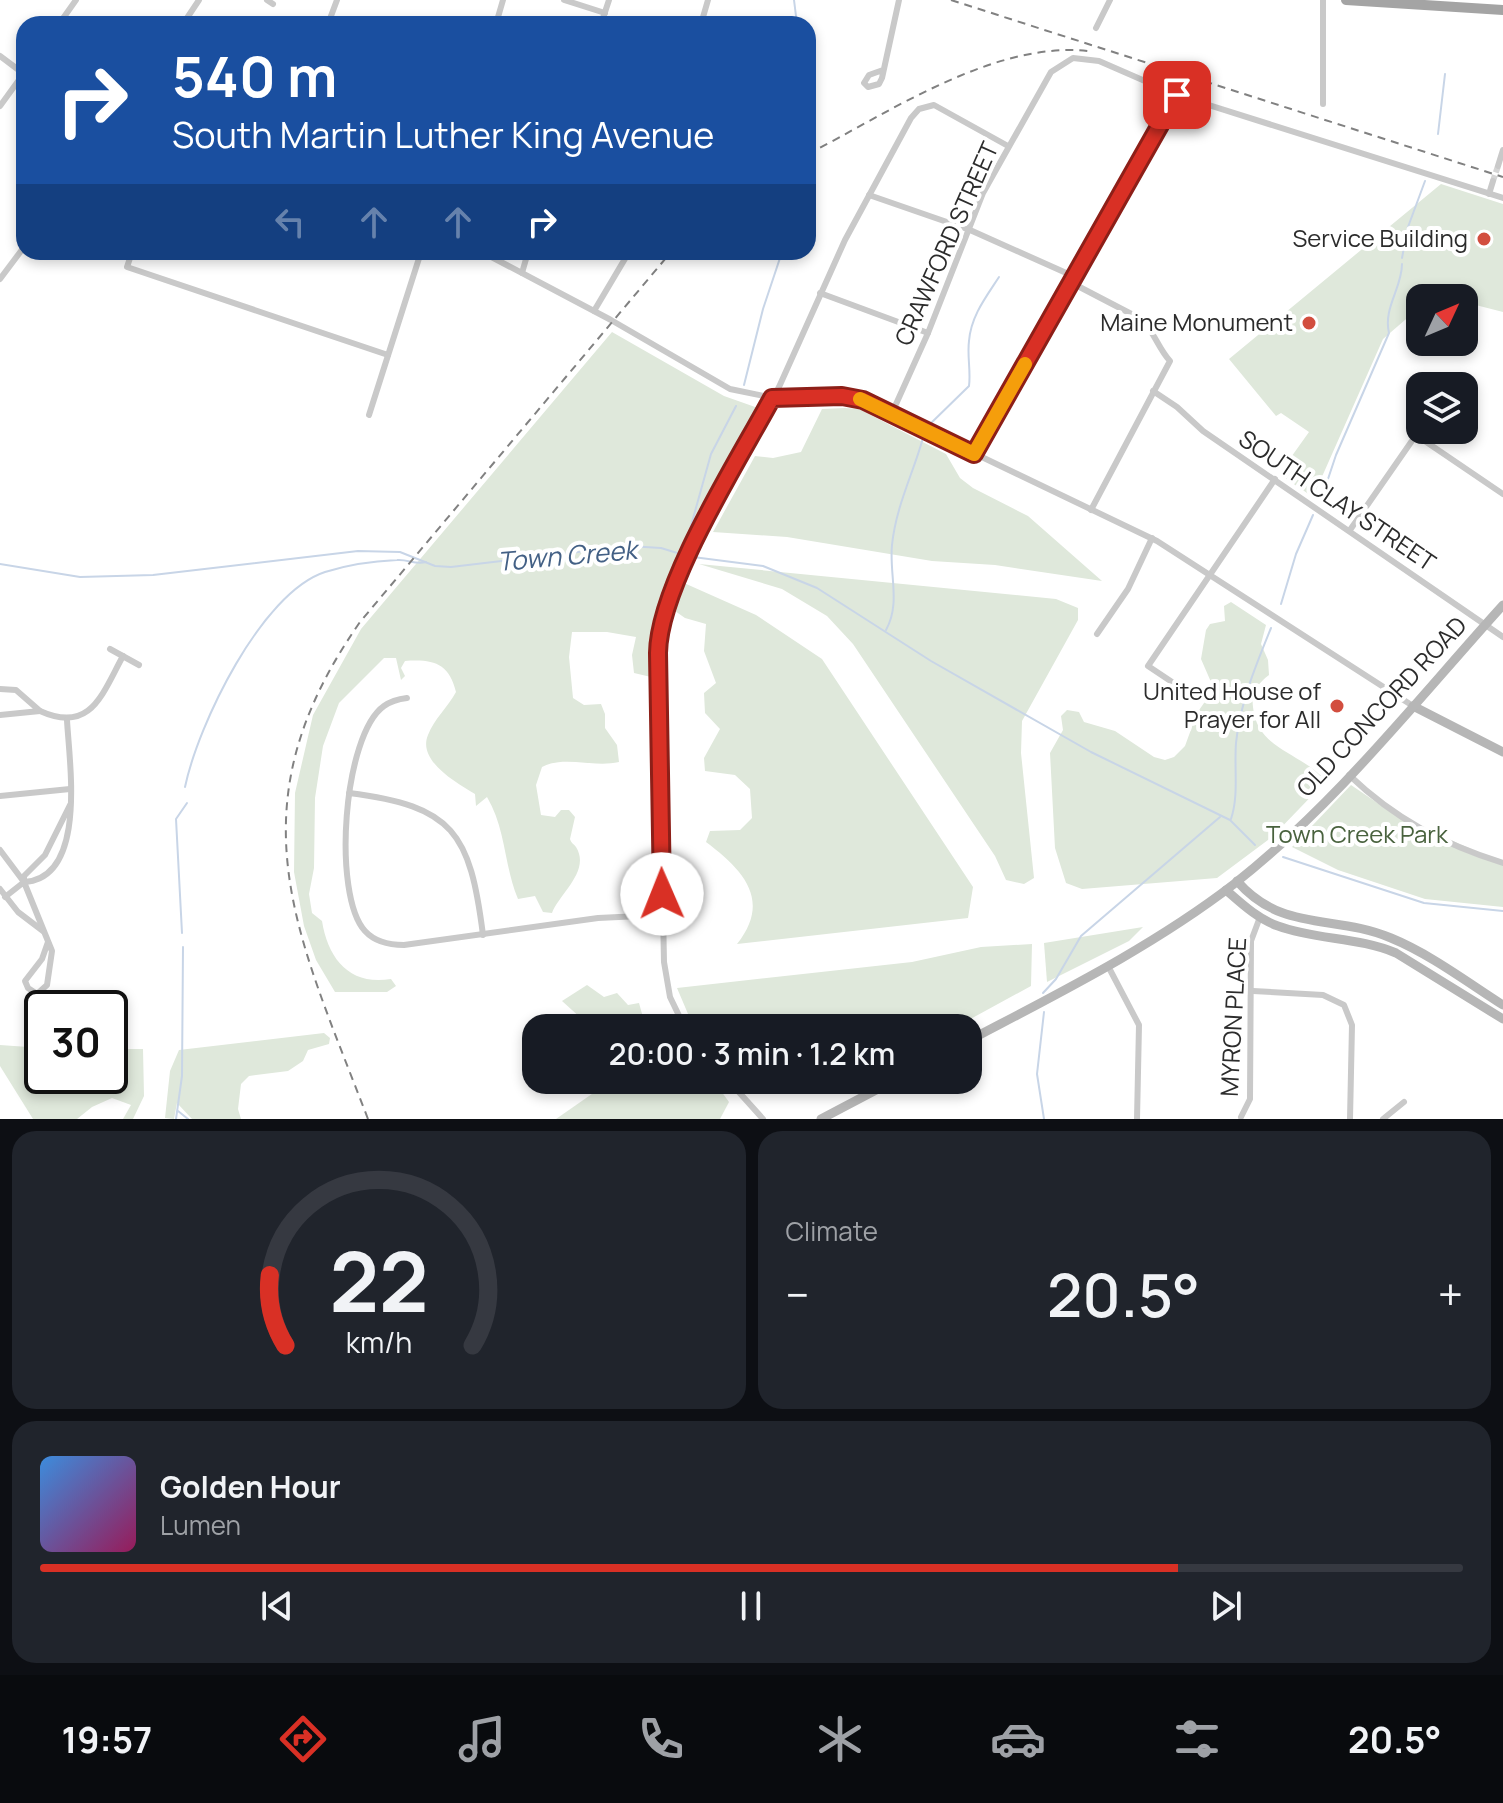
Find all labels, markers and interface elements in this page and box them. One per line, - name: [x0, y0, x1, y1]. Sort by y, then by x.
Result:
- text: 540 m: [172, 37, 337, 114]
- icon: right: [40, 48, 144, 152]
- pin: [1143, 61, 1211, 129]
- icon: arrive: [1155, 73, 1199, 117]
- text: South Martin Luther King Avenue: [172, 110, 714, 159]
- street label: CRAWFORD STREET: [886, 136, 1006, 350]
- icon: left: [268, 200, 312, 244]
- icon: ahead: [352, 200, 396, 244]
- icon: ahead: [436, 200, 480, 244]
- icon: right: [520, 200, 564, 244]
- place label: Service Building: [1293, 221, 1468, 254]
- marker: Service Building: [1475, 230, 1493, 248]
- north arrow: [1406, 284, 1478, 356]
- map controls: [1406, 284, 1478, 444]
- place label: Maine Monument: [1100, 305, 1293, 338]
- marker: Maine Monument: [1300, 314, 1318, 332]
- button: layers: [1406, 372, 1478, 444]
- street label: SOUTH CLAY STREET: [1233, 422, 1443, 578]
- water label: Town Creek: [496, 531, 642, 579]
- street label: OLD CONCORD ROAD: [1289, 609, 1473, 803]
- place label: United House of Prayer for All: [1143, 674, 1321, 735]
- marker: United House of Prayer for All: [1328, 697, 1346, 715]
- park label: Town Creek Park: [1266, 817, 1449, 850]
- position arrow: [620, 852, 704, 936]
- street label: MYRON PLACE: [1212, 936, 1253, 1097]
- speed limit sign: 30: [24, 990, 128, 1094]
- text: 20:00 · 3 min · 1.2 km: [609, 1033, 895, 1074]
- text: Climate: [786, 1213, 878, 1249]
- text: 22: [329, 1223, 428, 1337]
- text: 20.5°: [1047, 1253, 1200, 1335]
- text: −: [786, 1264, 809, 1324]
- text: +: [1438, 1264, 1463, 1324]
- text: km/h: [346, 1323, 412, 1362]
- text: Golden Hour: [160, 1466, 341, 1507]
- text: Lumen: [160, 1507, 241, 1543]
- icon: previous: [255, 1584, 299, 1628]
- icon: pause: [729, 1584, 773, 1628]
- icon: next: [1204, 1584, 1248, 1628]
- icon: directions: [275, 1711, 331, 1767]
- icon: music: [454, 1711, 510, 1767]
- icon: phone: [633, 1711, 689, 1767]
- icon: climate: [812, 1711, 868, 1767]
- icon: car: [990, 1711, 1046, 1767]
- icon: filters: [1169, 1711, 1225, 1767]
- text: 19:57: [61, 1715, 152, 1764]
- text: 20.5°: [1348, 1715, 1441, 1764]

